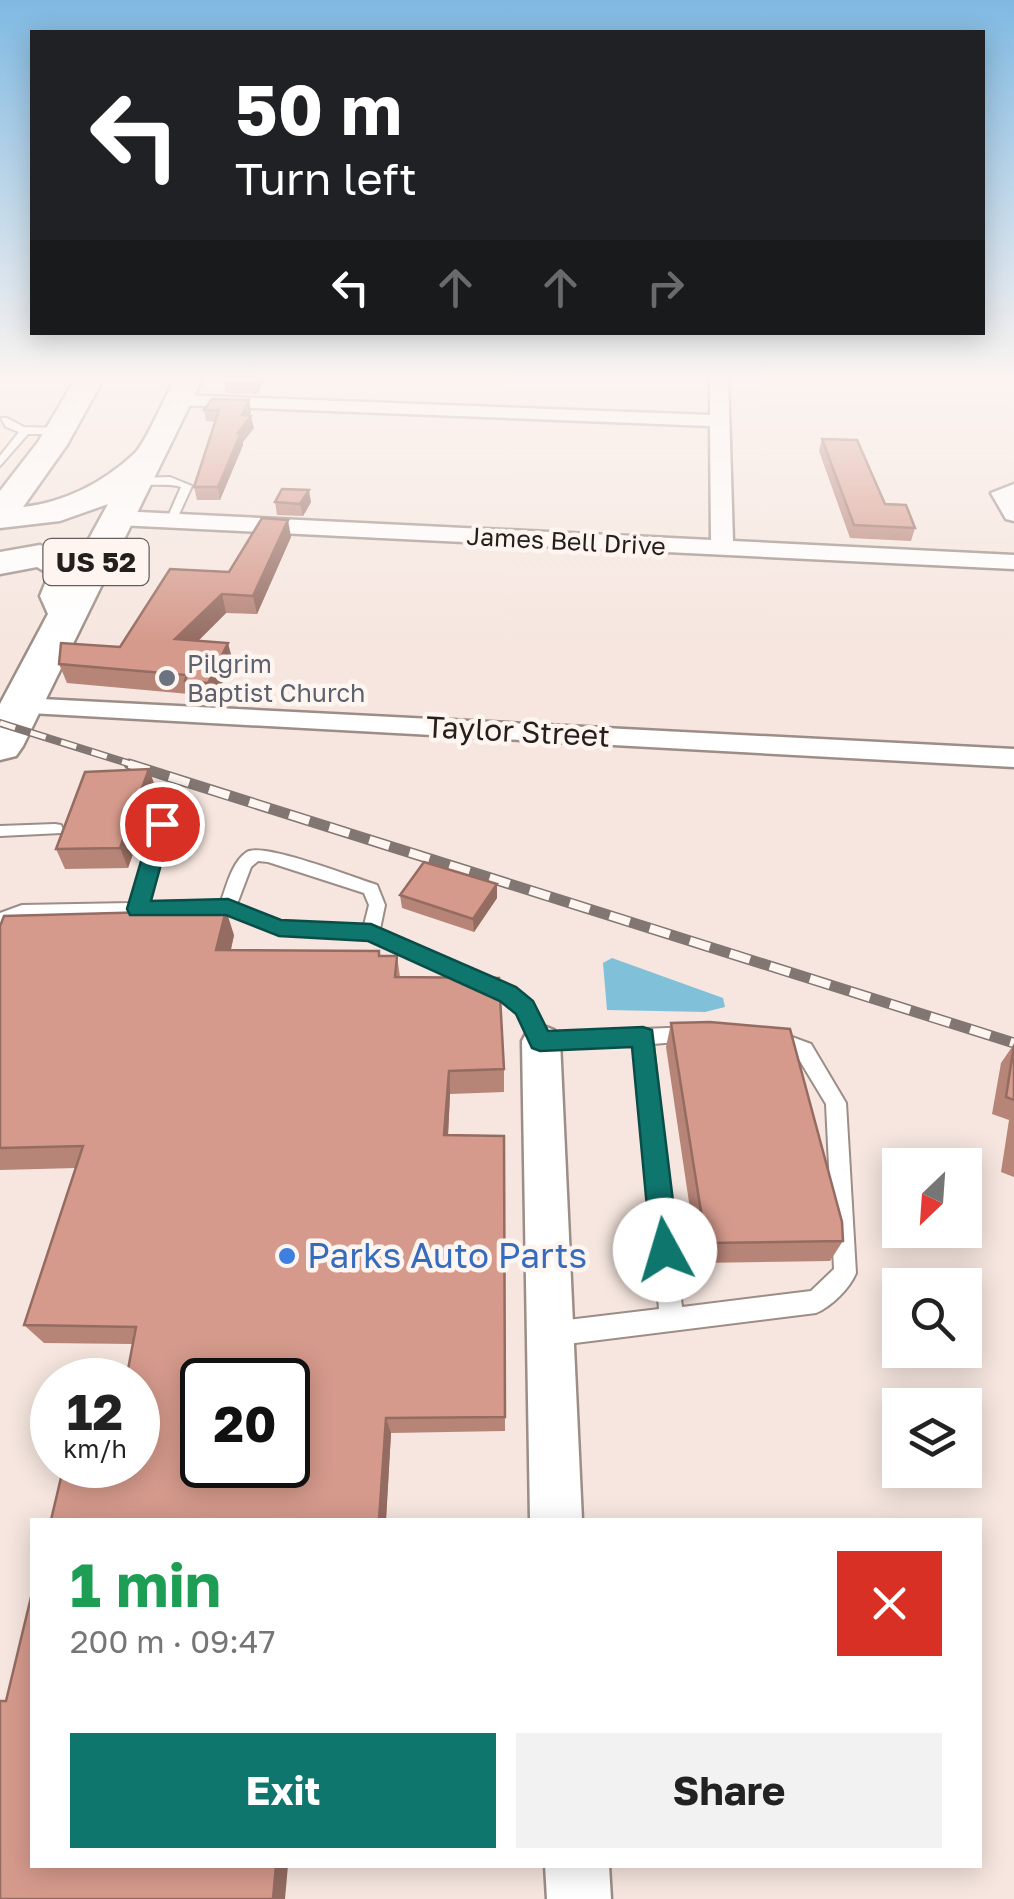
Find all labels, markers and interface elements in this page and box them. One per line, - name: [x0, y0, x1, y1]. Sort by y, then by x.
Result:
- text: 50 m: [235, 66, 402, 150]
- icon: left: [70, 70, 200, 200]
- text: Turn left: [235, 151, 417, 205]
- icon: left: [323, 260, 378, 315]
- icon: ahead: [428, 260, 483, 315]
- icon: ahead: [533, 260, 588, 315]
- icon: right: [638, 260, 693, 315]
- street label: James Bell Drive: [466, 520, 666, 561]
- road number: US 52: [44, 539, 148, 585]
- place label: Pilgrim Baptist Church: [187, 648, 365, 708]
- marker: Pilgrim Baptist Church: [156, 667, 178, 689]
- street label: Taylor Street: [425, 708, 611, 754]
- pin: [120, 782, 205, 867]
- icon: arrive: [135, 797, 190, 852]
- north arrow: [882, 1148, 982, 1248]
- map controls: [882, 1148, 982, 1488]
- position arrow: [613, 1198, 717, 1302]
- place label: Parks Auto Parts: [307, 1234, 587, 1276]
- marker: Parks Auto Parts: [276, 1245, 298, 1267]
- button: search: [882, 1268, 982, 1368]
- speed limit sign: 20: [180, 1358, 310, 1488]
- text: 12: [67, 1381, 123, 1441]
- button: layers: [882, 1388, 982, 1488]
- text: km/h: [63, 1433, 127, 1464]
- text: 1 min: [70, 1548, 221, 1620]
- button: close: [837, 1551, 942, 1656]
- text: 200 m · 09:47: [70, 1622, 275, 1660]
- button: Exit: [70, 1733, 496, 1848]
- button: Share: [516, 1733, 942, 1848]

